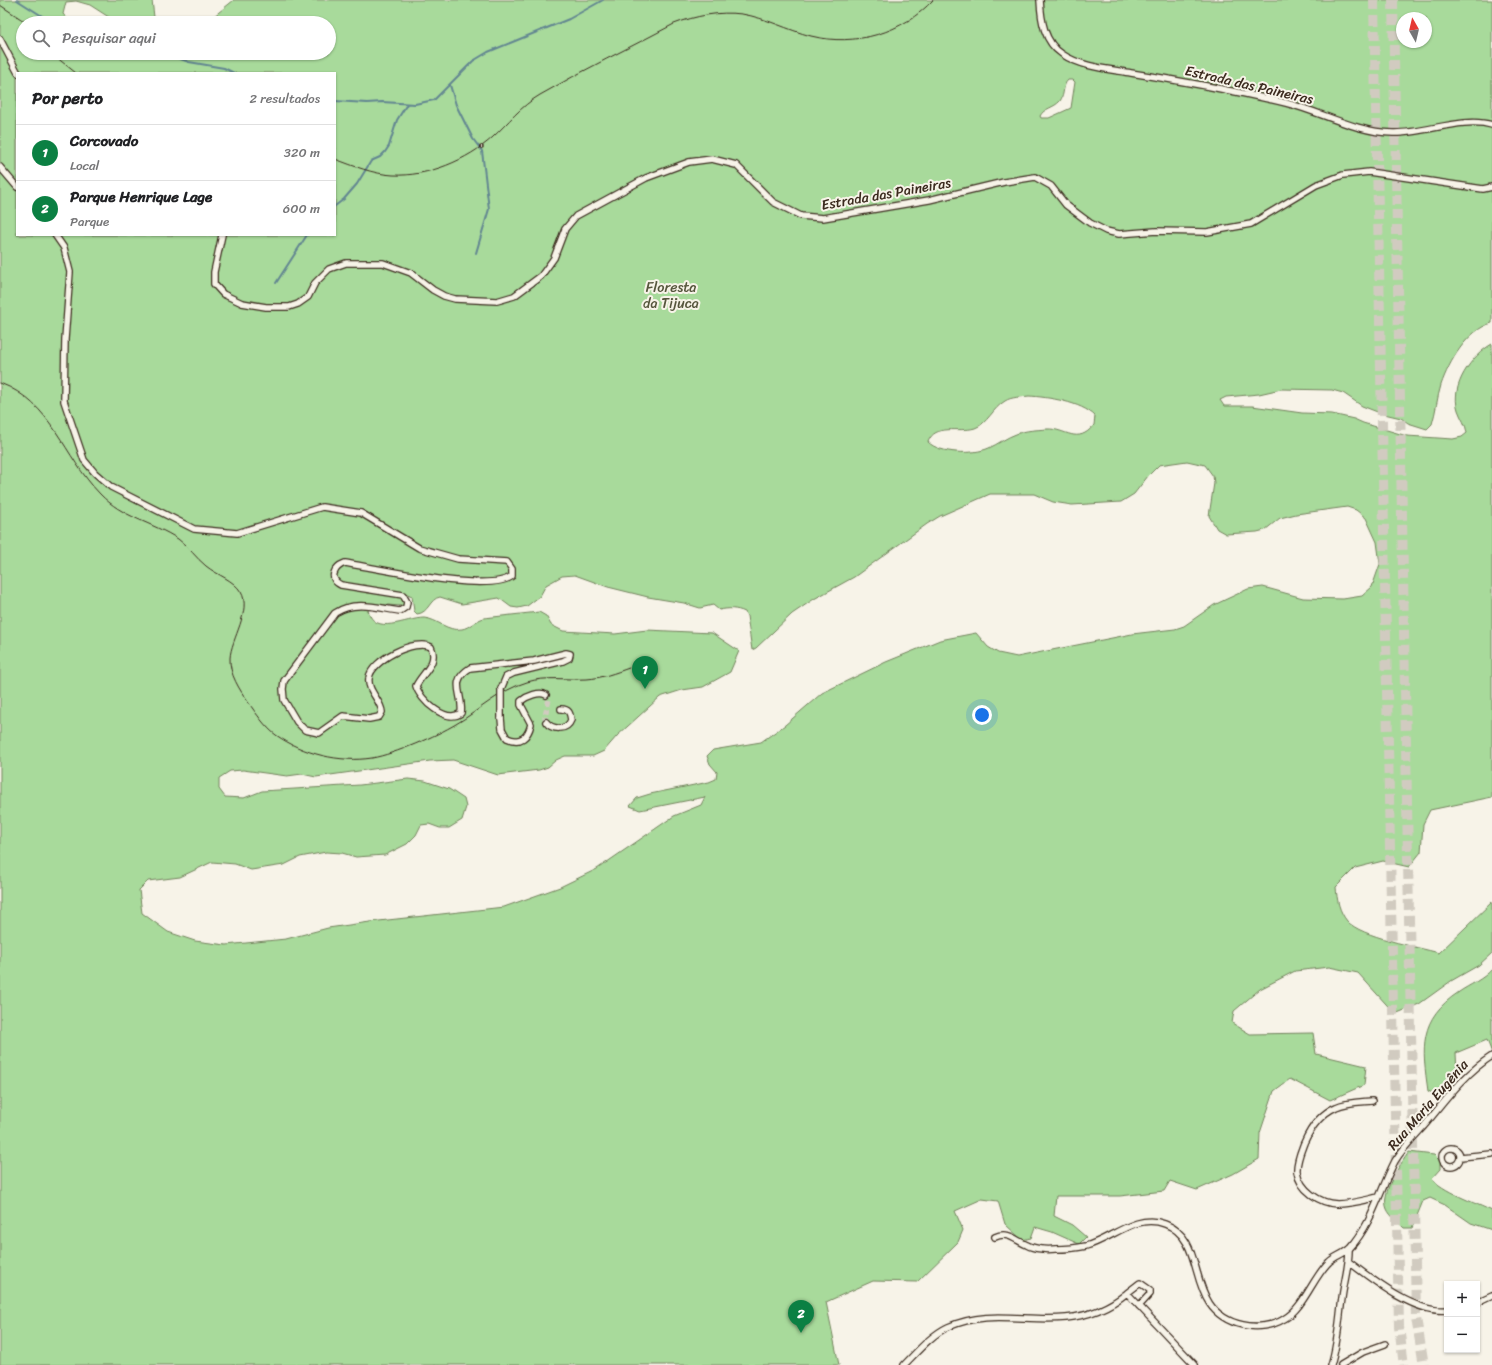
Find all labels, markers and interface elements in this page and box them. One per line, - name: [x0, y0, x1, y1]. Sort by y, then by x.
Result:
- north arrow: [1396, 12, 1432, 48]
- search box: [16, 16, 336, 60]
- text: Pesquisar aqui: [62, 25, 156, 51]
- icon: search: [30, 27, 52, 49]
- street label: Estrada das Paineiras: [1182, 58, 1316, 112]
- text: Por perto: [32, 83, 103, 113]
- text: 2 resultados: [249, 87, 320, 110]
- text: Corcovado: [70, 128, 138, 154]
- text: 1: [42, 141, 48, 164]
- text: 320 m: [284, 141, 320, 164]
- text: Local: [70, 154, 99, 177]
- street label: Estrada das Paineiras: [819, 170, 953, 218]
- text: Parque Henrique Lage: [70, 184, 212, 210]
- text: 2: [41, 197, 49, 220]
- text: 600 m: [283, 197, 320, 220]
- text: Parque: [70, 210, 109, 233]
- park label: Floresta da Tijuca: [643, 275, 699, 316]
- pin: 1: [632, 656, 658, 689]
- your location: [972, 705, 992, 725]
- street label: Rua Maria Eugênia: [1381, 1053, 1475, 1156]
- map controls: [1444, 1281, 1480, 1353]
- button: +: [1444, 1281, 1480, 1317]
- pin: 2: [788, 1300, 814, 1333]
- button: −: [1444, 1317, 1480, 1353]

